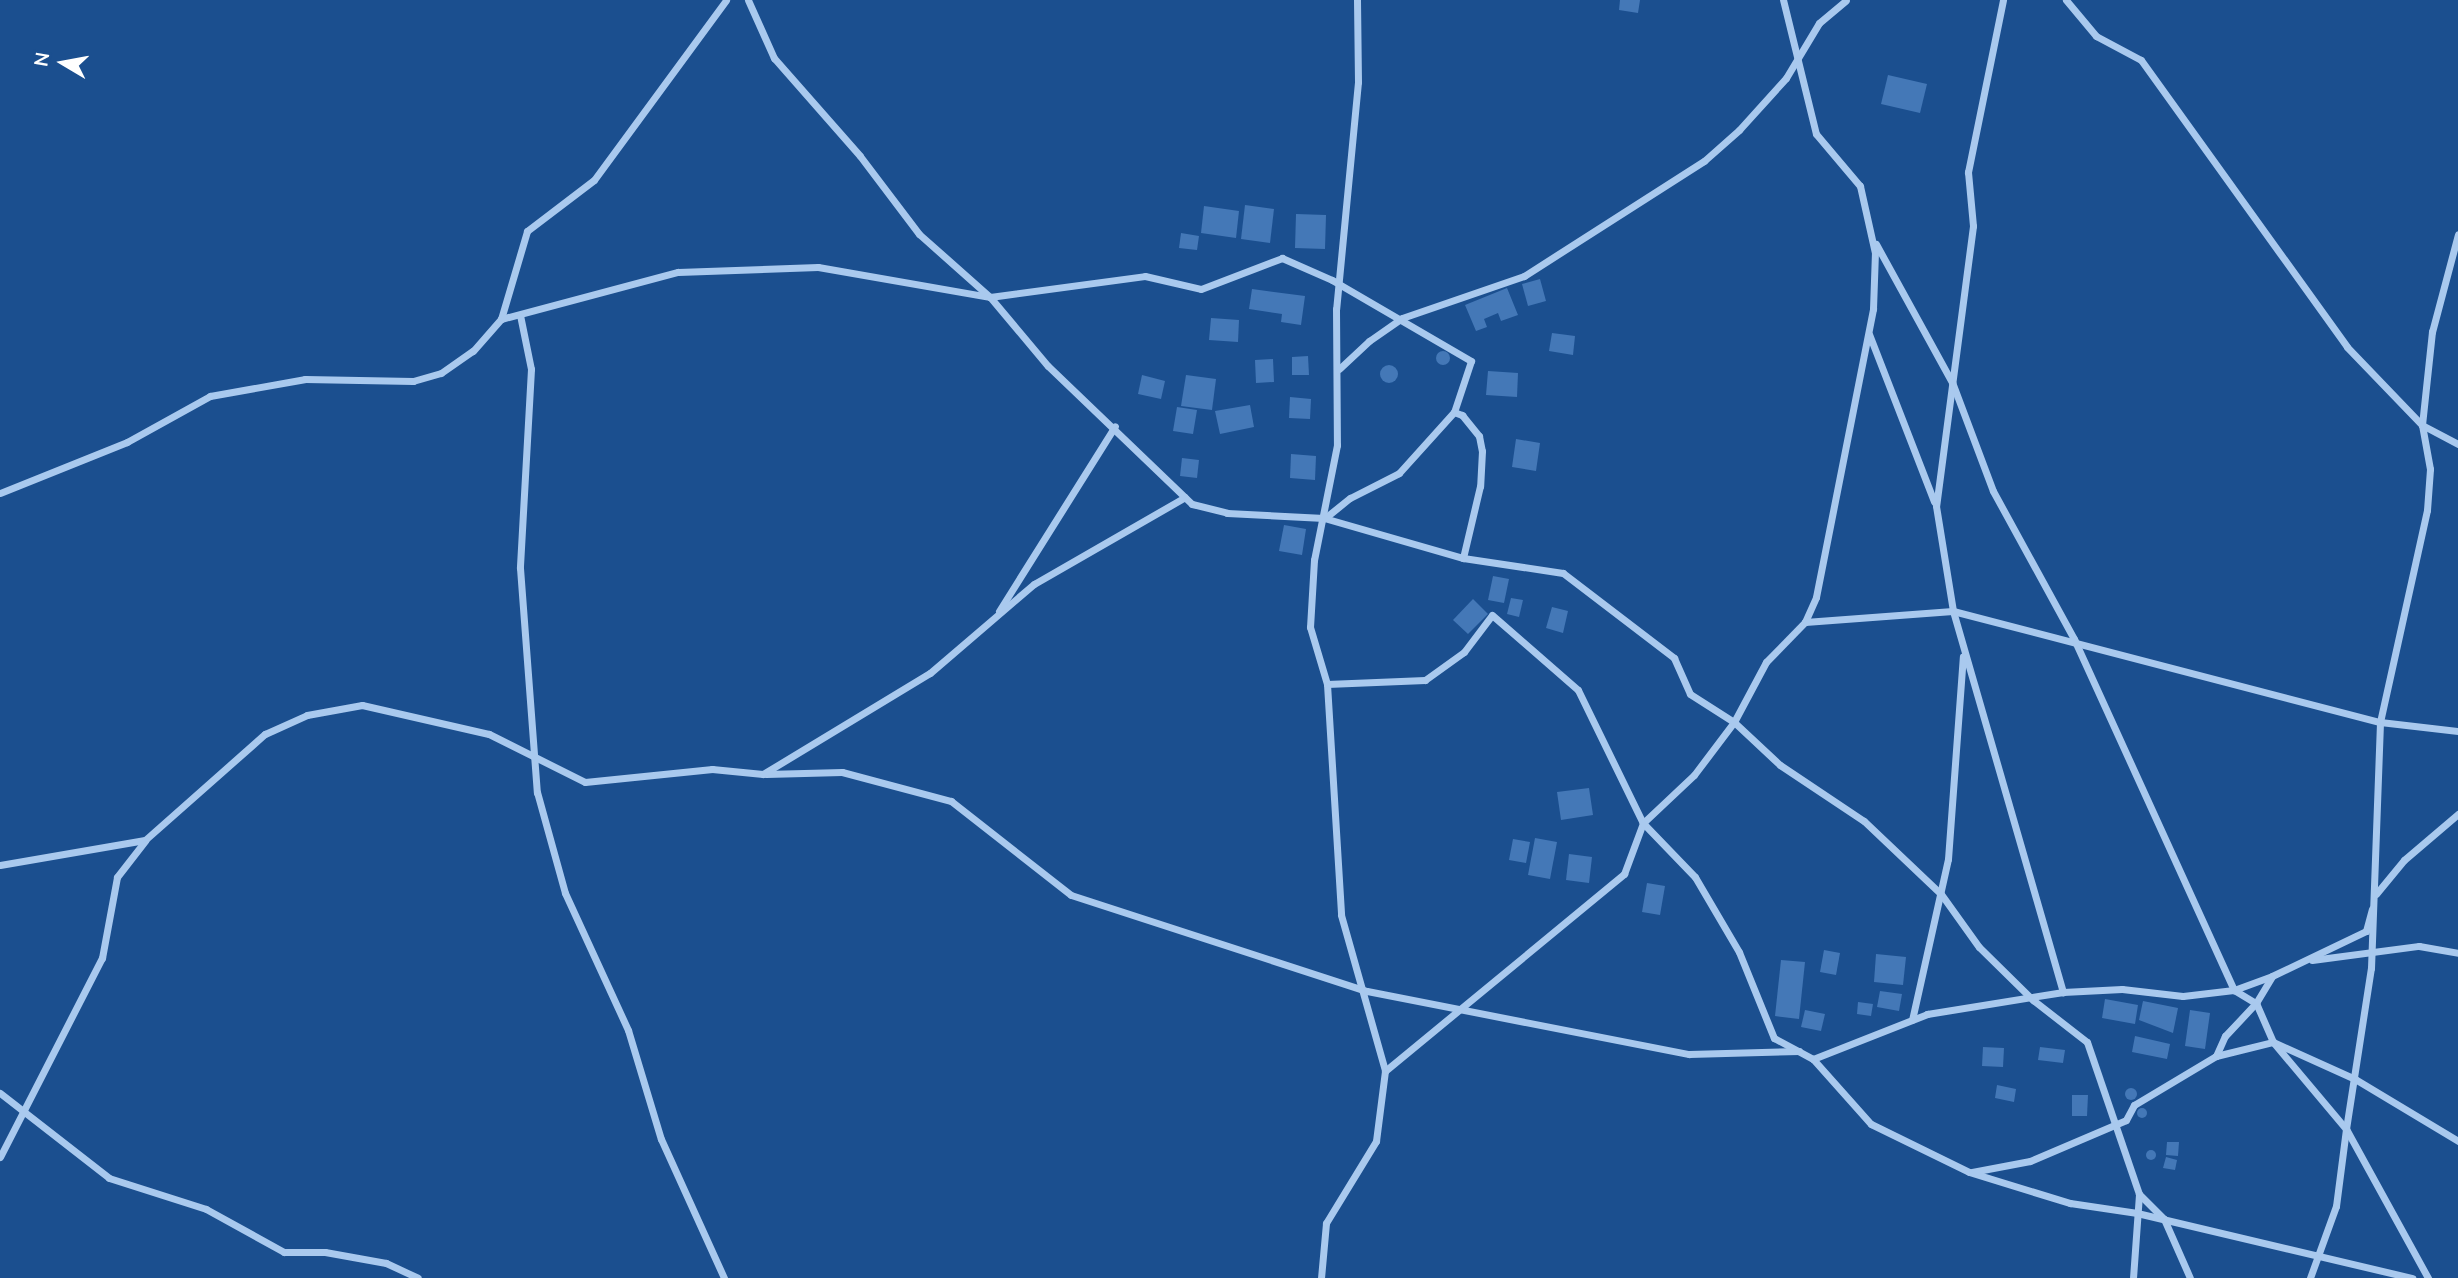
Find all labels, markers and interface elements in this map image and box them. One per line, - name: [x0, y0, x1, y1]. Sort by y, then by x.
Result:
- north arrow: [28, 28, 98, 98]
- text: N: [28, 50, 56, 69]

